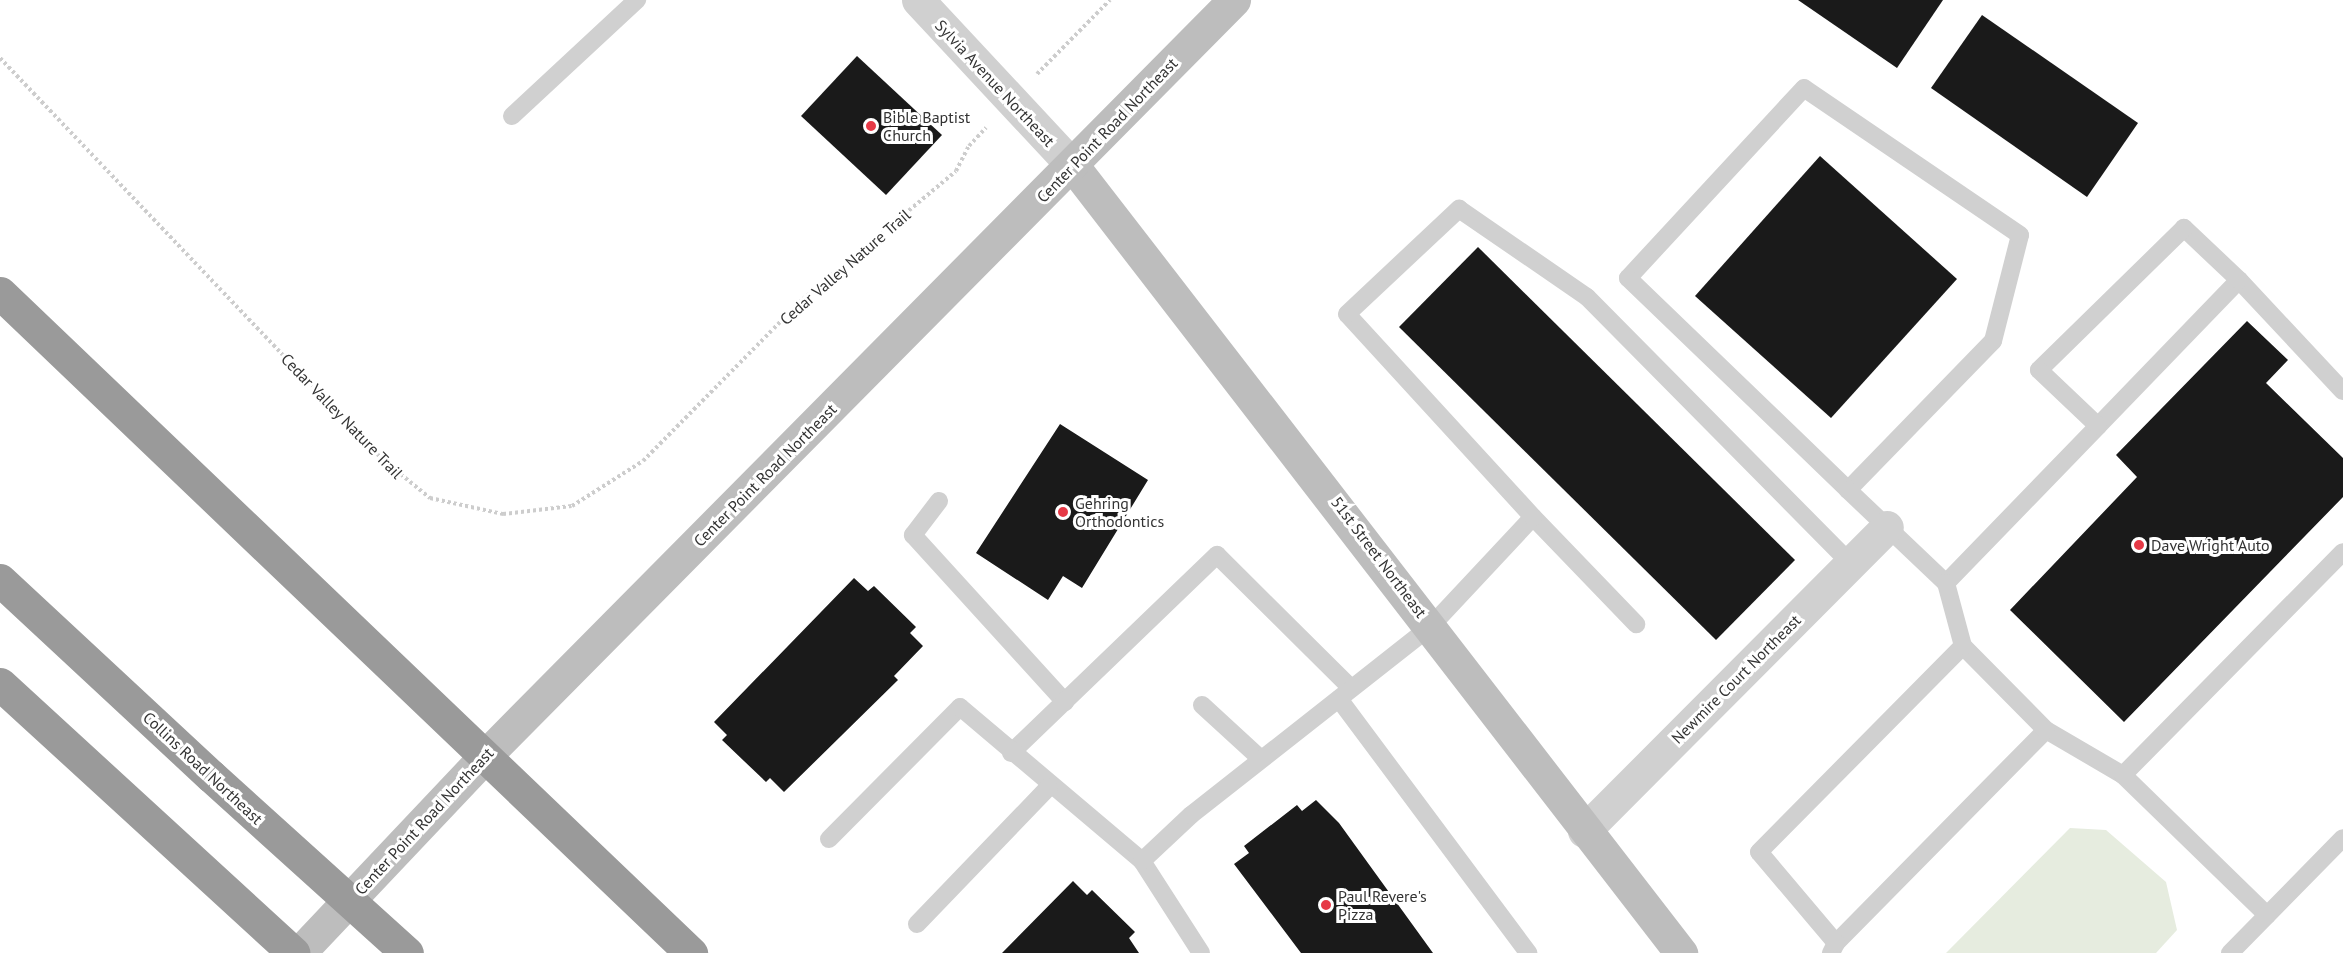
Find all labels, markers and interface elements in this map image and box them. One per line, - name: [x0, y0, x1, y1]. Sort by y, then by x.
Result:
- street label: Sylvia Avenue Northeast: [931, 15, 1059, 151]
- street label: Center Point Road Northeast: [1033, 54, 1181, 206]
- place label: Bible Baptist Church: [883, 107, 970, 145]
- marker: Bible Baptist Church: [864, 119, 878, 133]
- street label: Cedar Valley Nature Trail: [775, 205, 915, 329]
- street label: Cedar Valley Nature Trail: [277, 349, 407, 483]
- street label: Center Point Road Northeast: [690, 400, 840, 550]
- place label: Gehring Orthodontics: [1075, 493, 1164, 531]
- street label: 51st Street Northeast: [1327, 493, 1431, 621]
- marker: Gehring Orthodontics: [1056, 505, 1070, 519]
- place label: Dave Wright Auto: [2151, 535, 2271, 555]
- marker: Dave Wright Auto: [2132, 538, 2146, 552]
- street label: Newmire Court Northeast: [1667, 610, 1805, 748]
- street label: Collins Road Northeast: [139, 708, 267, 828]
- street label: Center Point Road Northeast: [351, 743, 497, 899]
- place label: Paul Revere's Pizza: [1338, 886, 1427, 924]
- marker: Paul Revere's Pizza: [1319, 898, 1333, 912]

